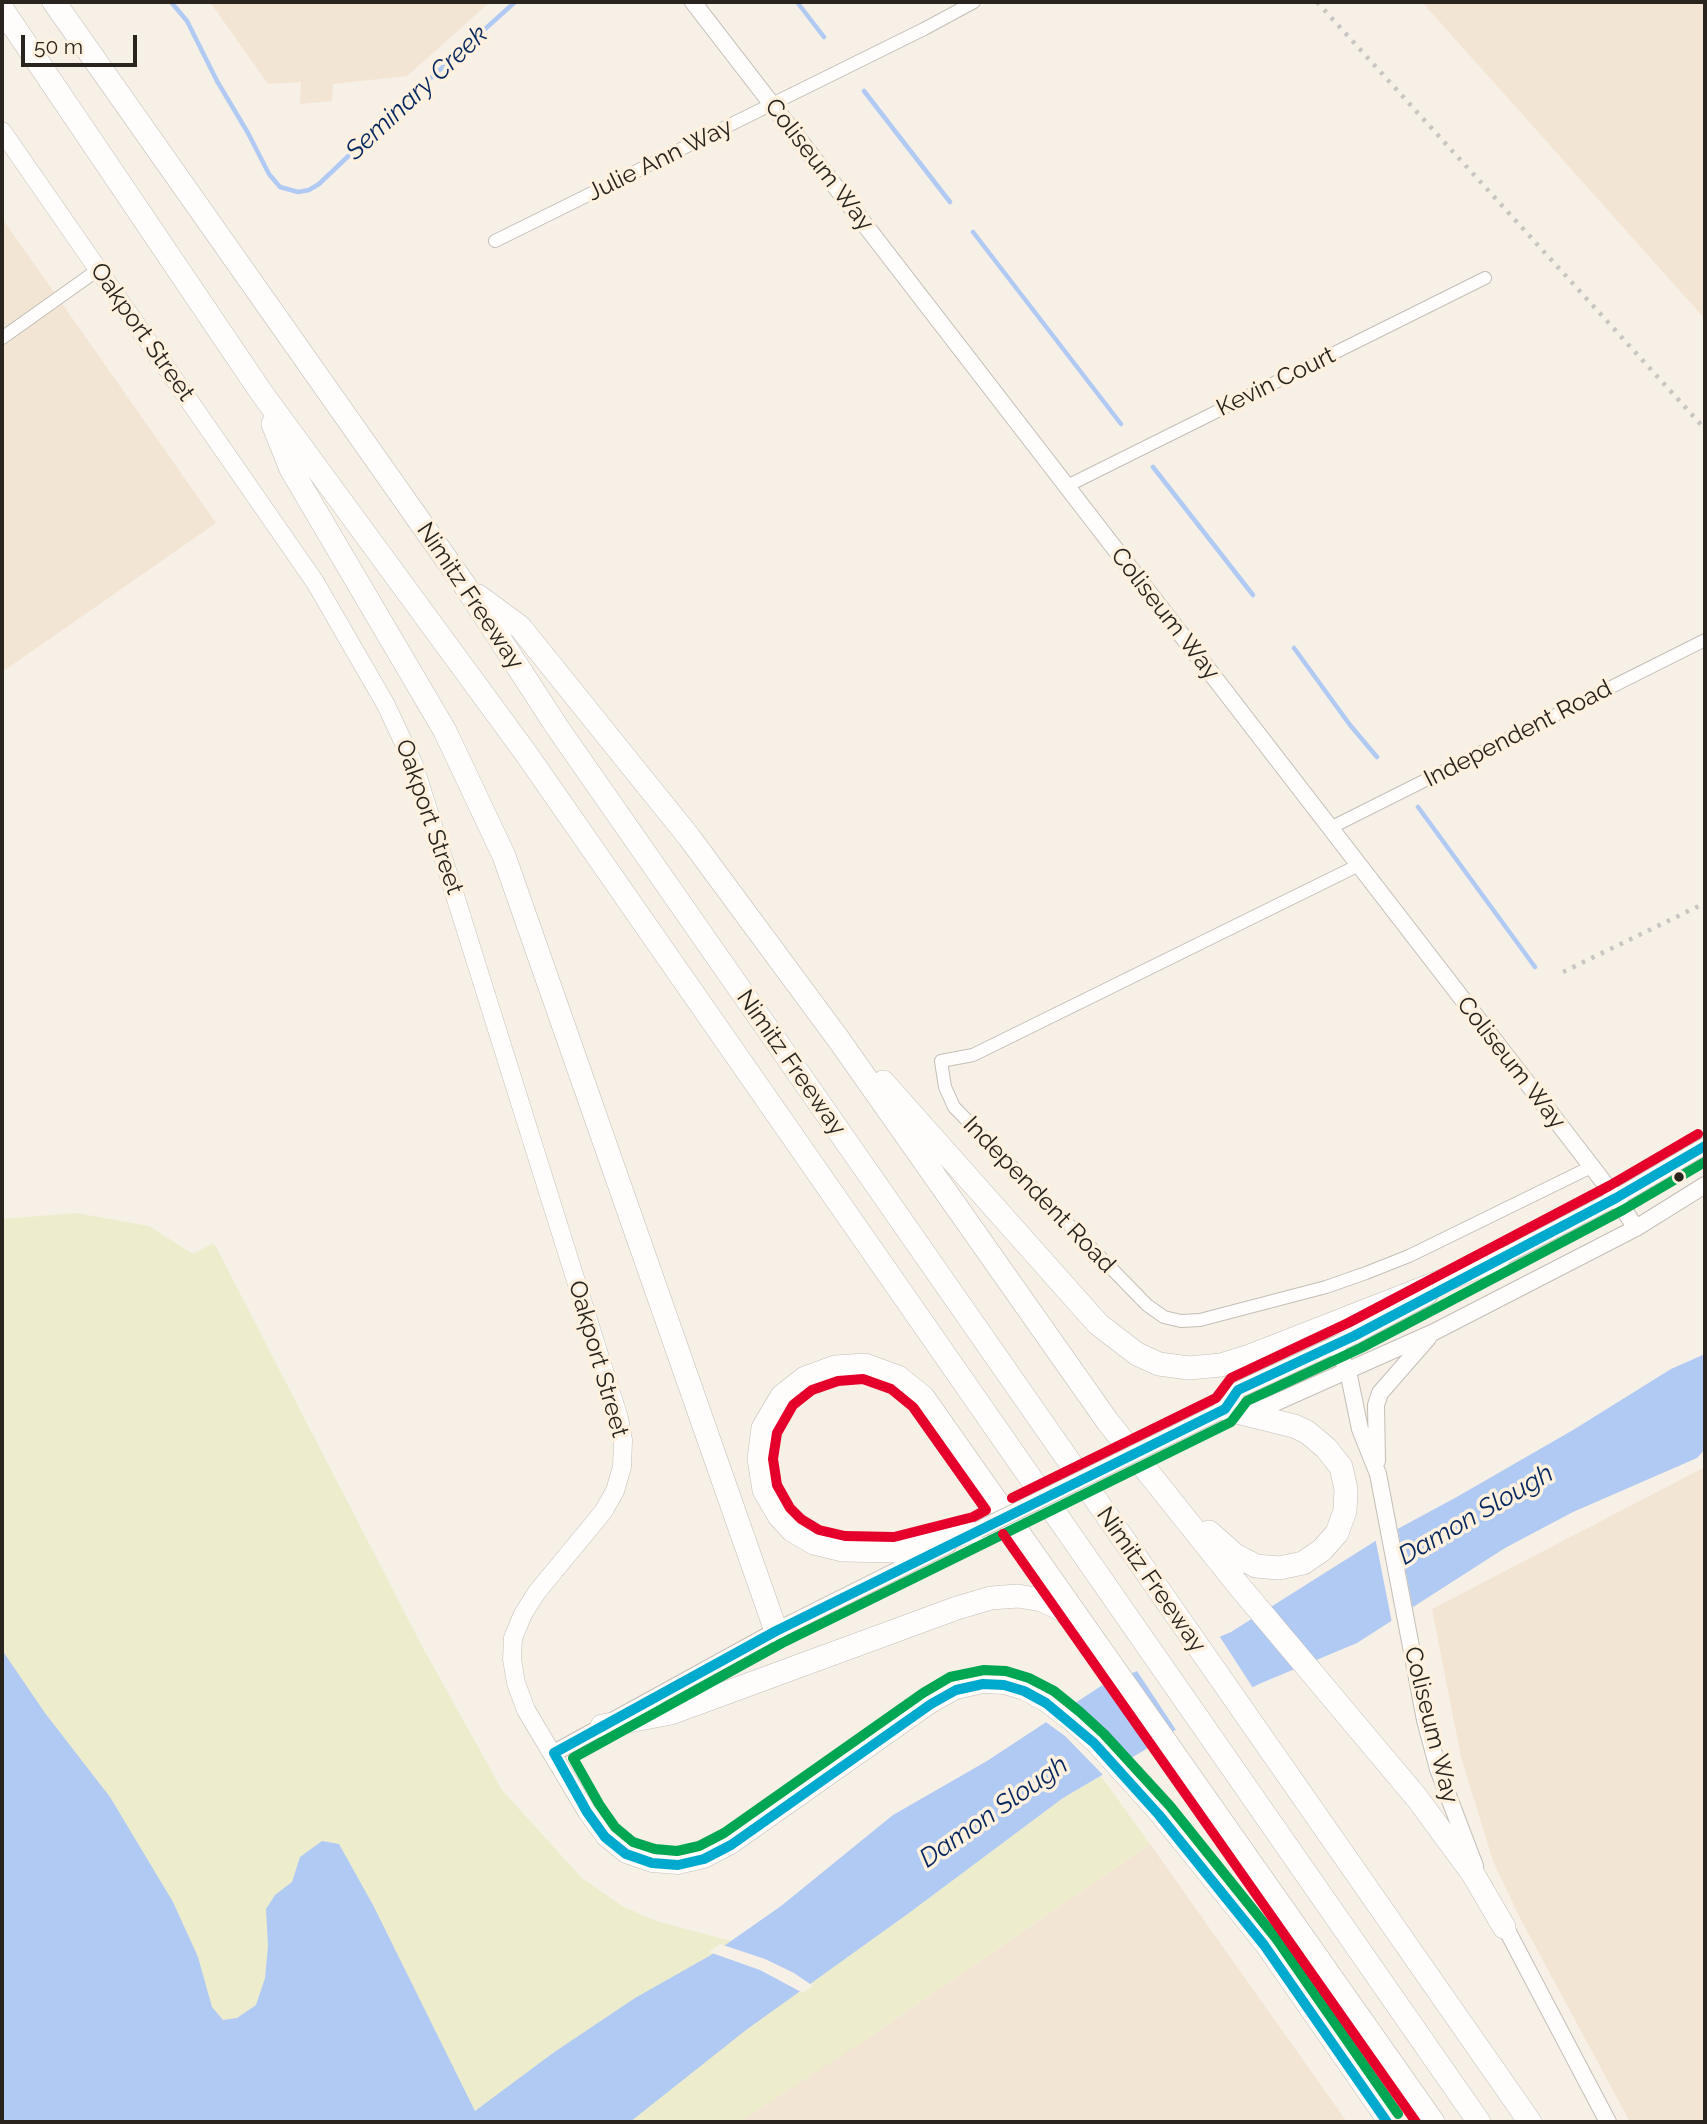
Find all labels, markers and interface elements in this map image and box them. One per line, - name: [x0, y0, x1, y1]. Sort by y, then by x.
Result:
- water label: Seminary Creek: [339, 19, 495, 167]
- scale bar: [24, 21, 140, 65]
- text: 50 m: [34, 34, 83, 59]
- street label: Coliseum Way: [758, 93, 880, 237]
- street label: Julie Ann Way: [583, 113, 737, 207]
- street label: Oakport Street: [84, 257, 200, 407]
- street label: Kevin Court: [1212, 341, 1340, 423]
- street label: Nimitz Freeway: [410, 517, 530, 675]
- street label: Coliseum Way: [1104, 542, 1226, 686]
- street label: Independent Road: [1419, 674, 1617, 794]
- street label: Oakport Street: [389, 736, 469, 898]
- street label: Nimitz Freeway: [730, 985, 852, 1141]
- street label: Coliseum Way: [1450, 991, 1572, 1135]
- street label: Independent Road: [957, 1111, 1121, 1279]
- unlabelled marker: [1672, 1170, 1686, 1184]
- street label: Oakport Street: [562, 1277, 634, 1441]
- water label: Damon Slough: [1393, 1458, 1559, 1572]
- street label: Nimitz Freeway: [1090, 1502, 1212, 1658]
- street label: Coliseum Way: [1398, 1644, 1464, 1806]
- water label: Damon Slough: [914, 1749, 1074, 1875]

